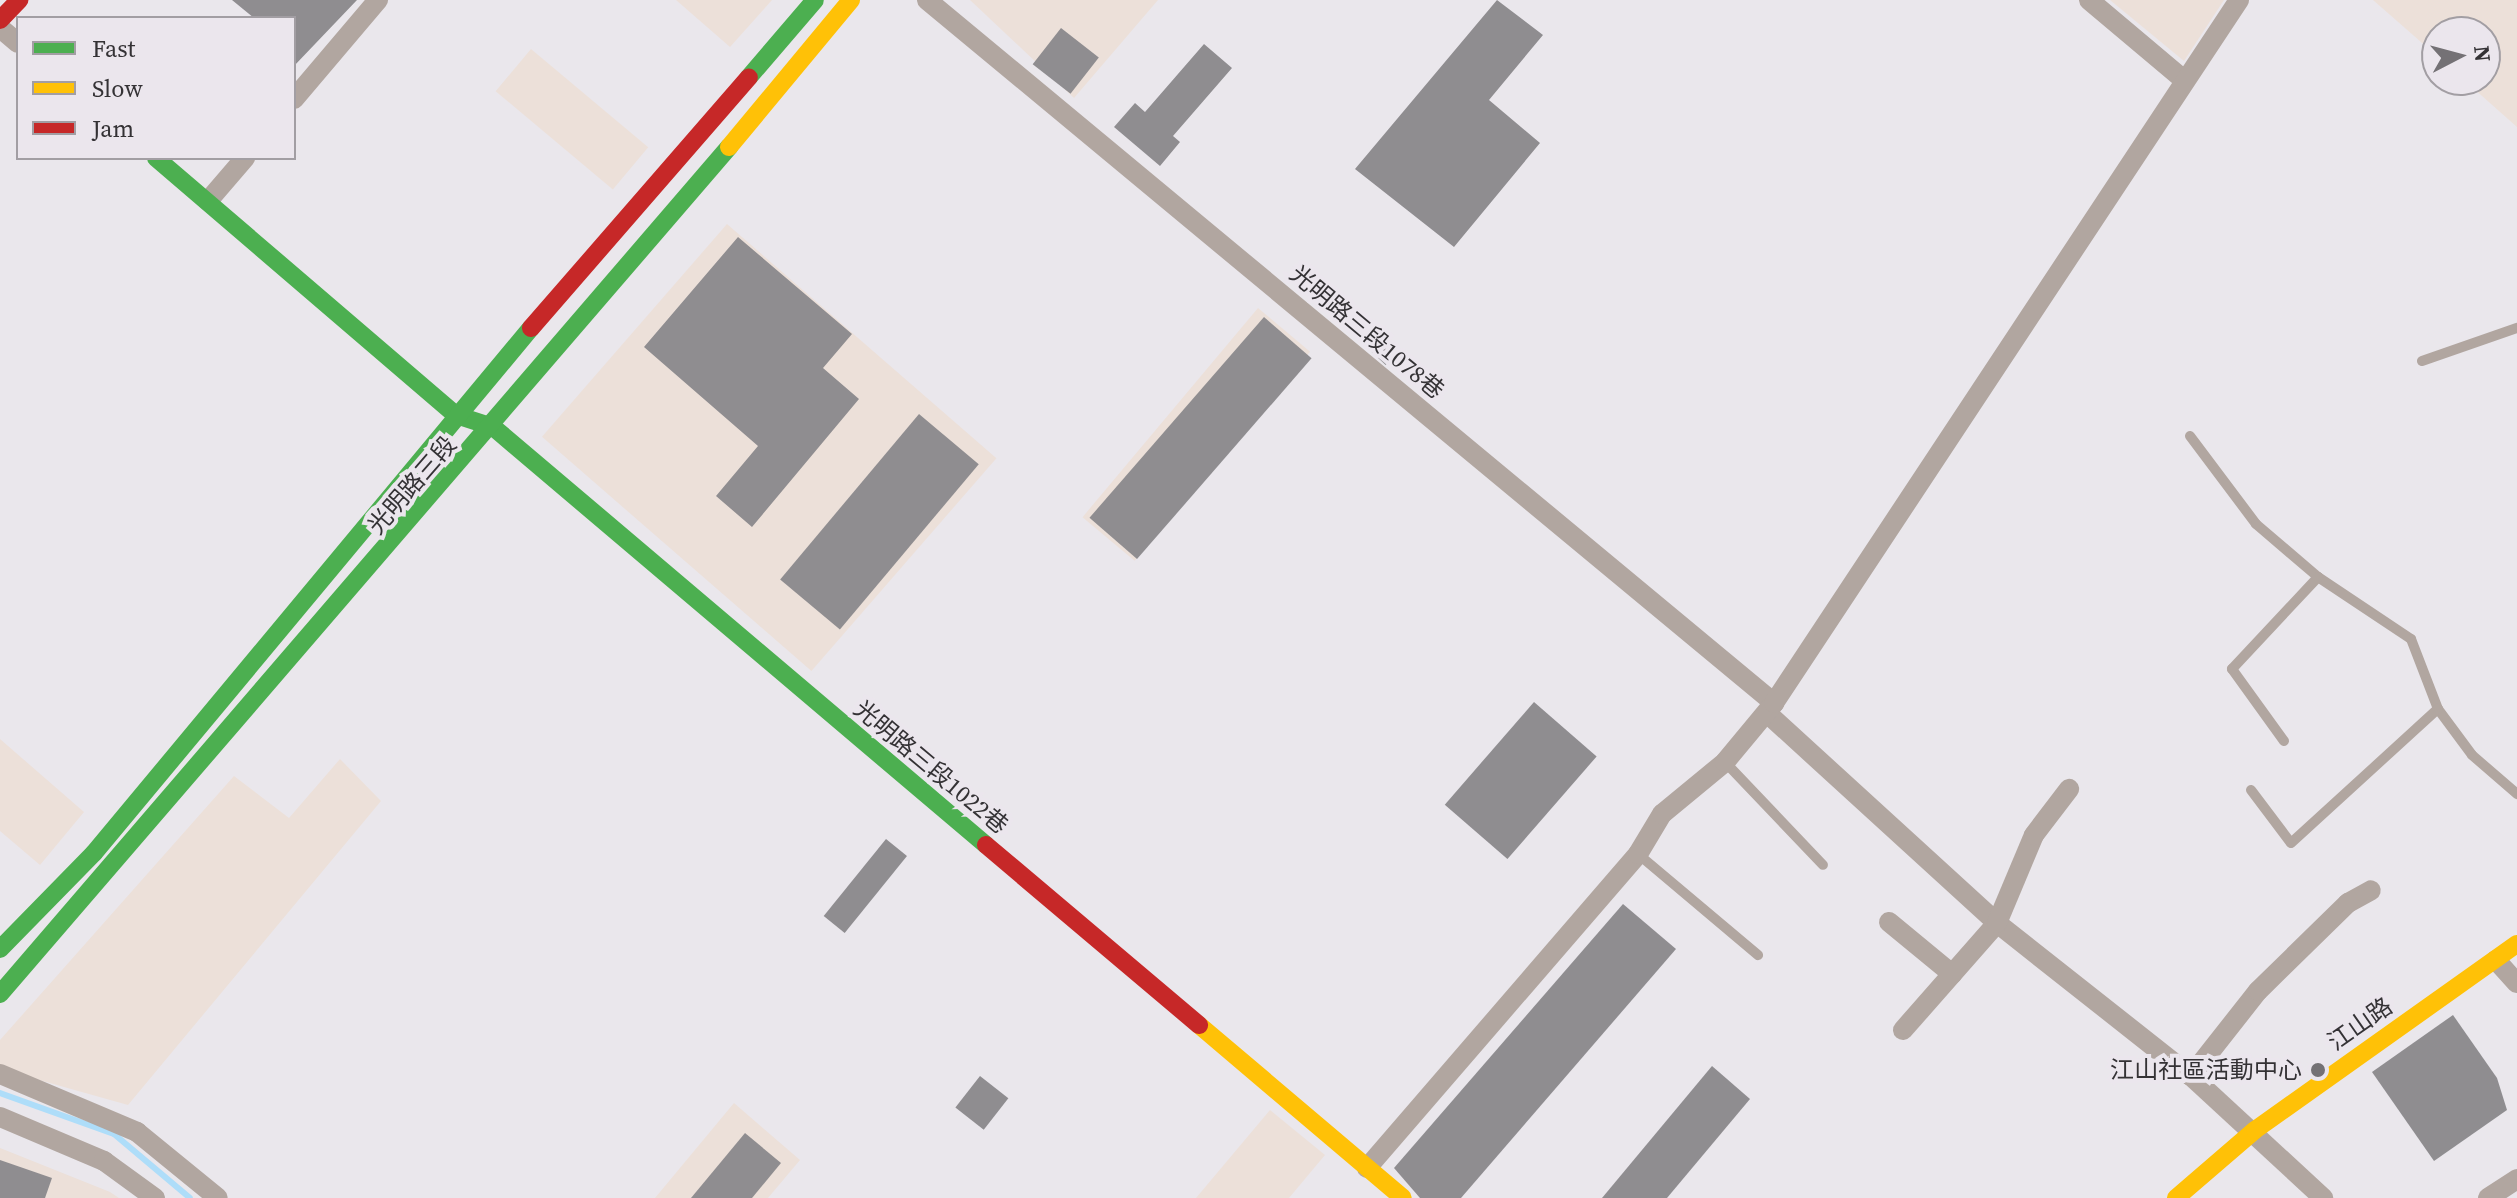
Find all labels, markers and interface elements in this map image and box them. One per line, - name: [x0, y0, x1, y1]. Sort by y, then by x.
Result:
- legend: [16, 16, 296, 160]
- north arrow: [2421, 16, 2501, 96]
- text: Fast: [92, 32, 135, 65]
- text: N: [2467, 44, 2499, 63]
- text: Slow: [92, 72, 143, 105]
- text: Jam: [92, 112, 134, 145]
- street label: 光明路三段1078巷: [1284, 259, 1450, 405]
- street label: 光明路三段: [362, 430, 462, 540]
- street label: 光明路三段1022巷: [848, 694, 1014, 840]
- street label: 江山路: [2322, 992, 2398, 1056]
- place label: 江山社區活動中心: [2110, 1056, 2302, 1084]
- marker: 江山社區活動中心: [2309, 1061, 2327, 1079]

